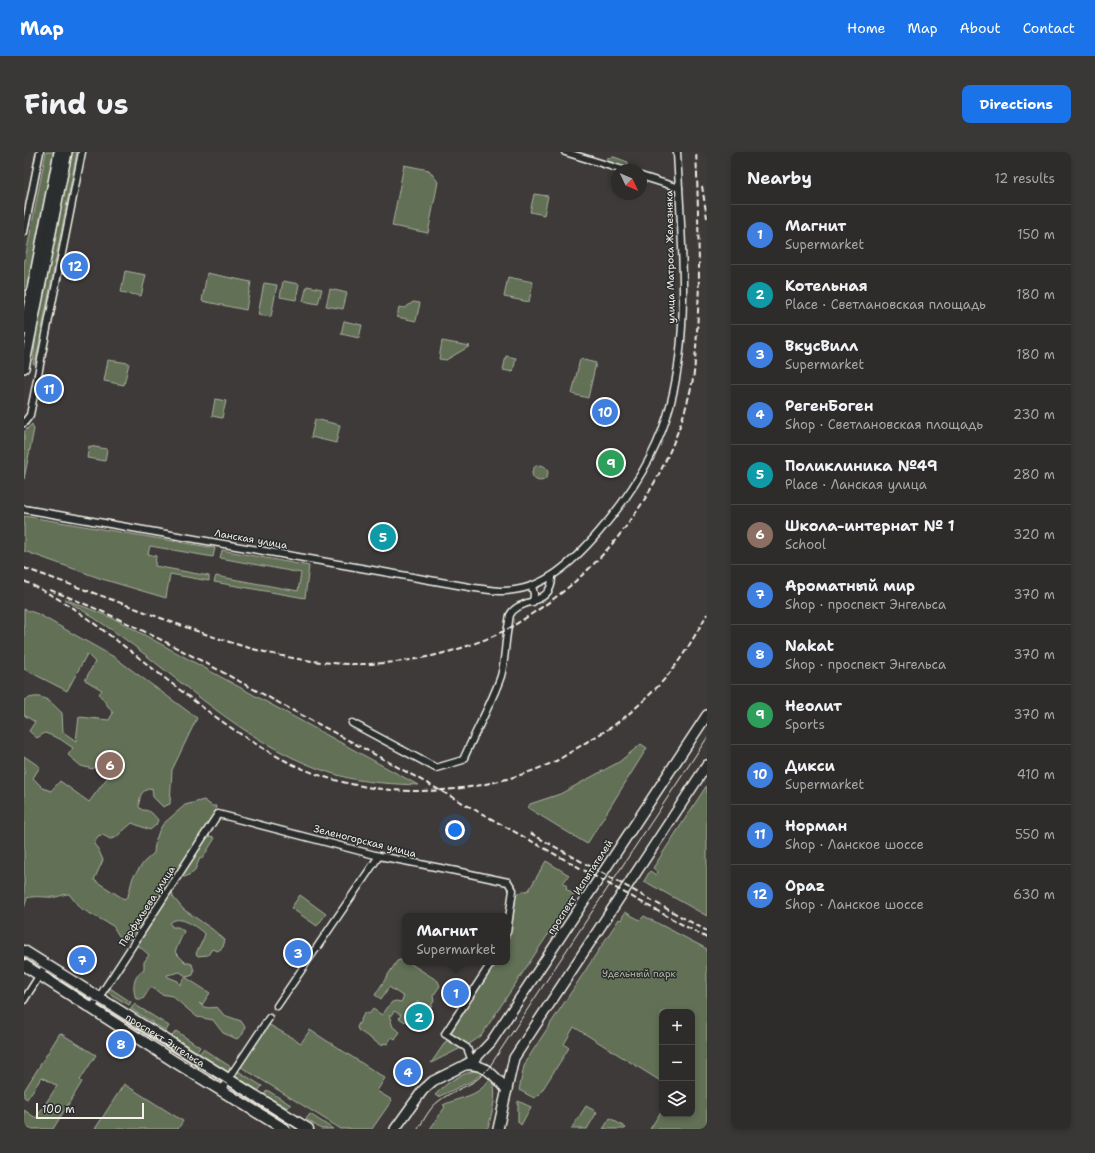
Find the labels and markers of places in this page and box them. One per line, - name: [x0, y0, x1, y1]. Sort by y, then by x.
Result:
- pin: 12: [62, 251, 88, 281]
- pin: 11: [36, 374, 62, 404]
- pin: 10: [592, 397, 618, 427]
- pin: 9: [598, 448, 624, 478]
- pin: 5: [370, 522, 396, 552]
- pin: 6: [97, 750, 123, 780]
- pin: 3: [285, 938, 311, 968]
- pin: 7: [69, 945, 95, 975]
- pin: 1: [443, 978, 469, 1008]
- pin: 2: [406, 1002, 432, 1032]
- pin: 8: [108, 1029, 134, 1059]
- pin: 4: [395, 1057, 421, 1087]

